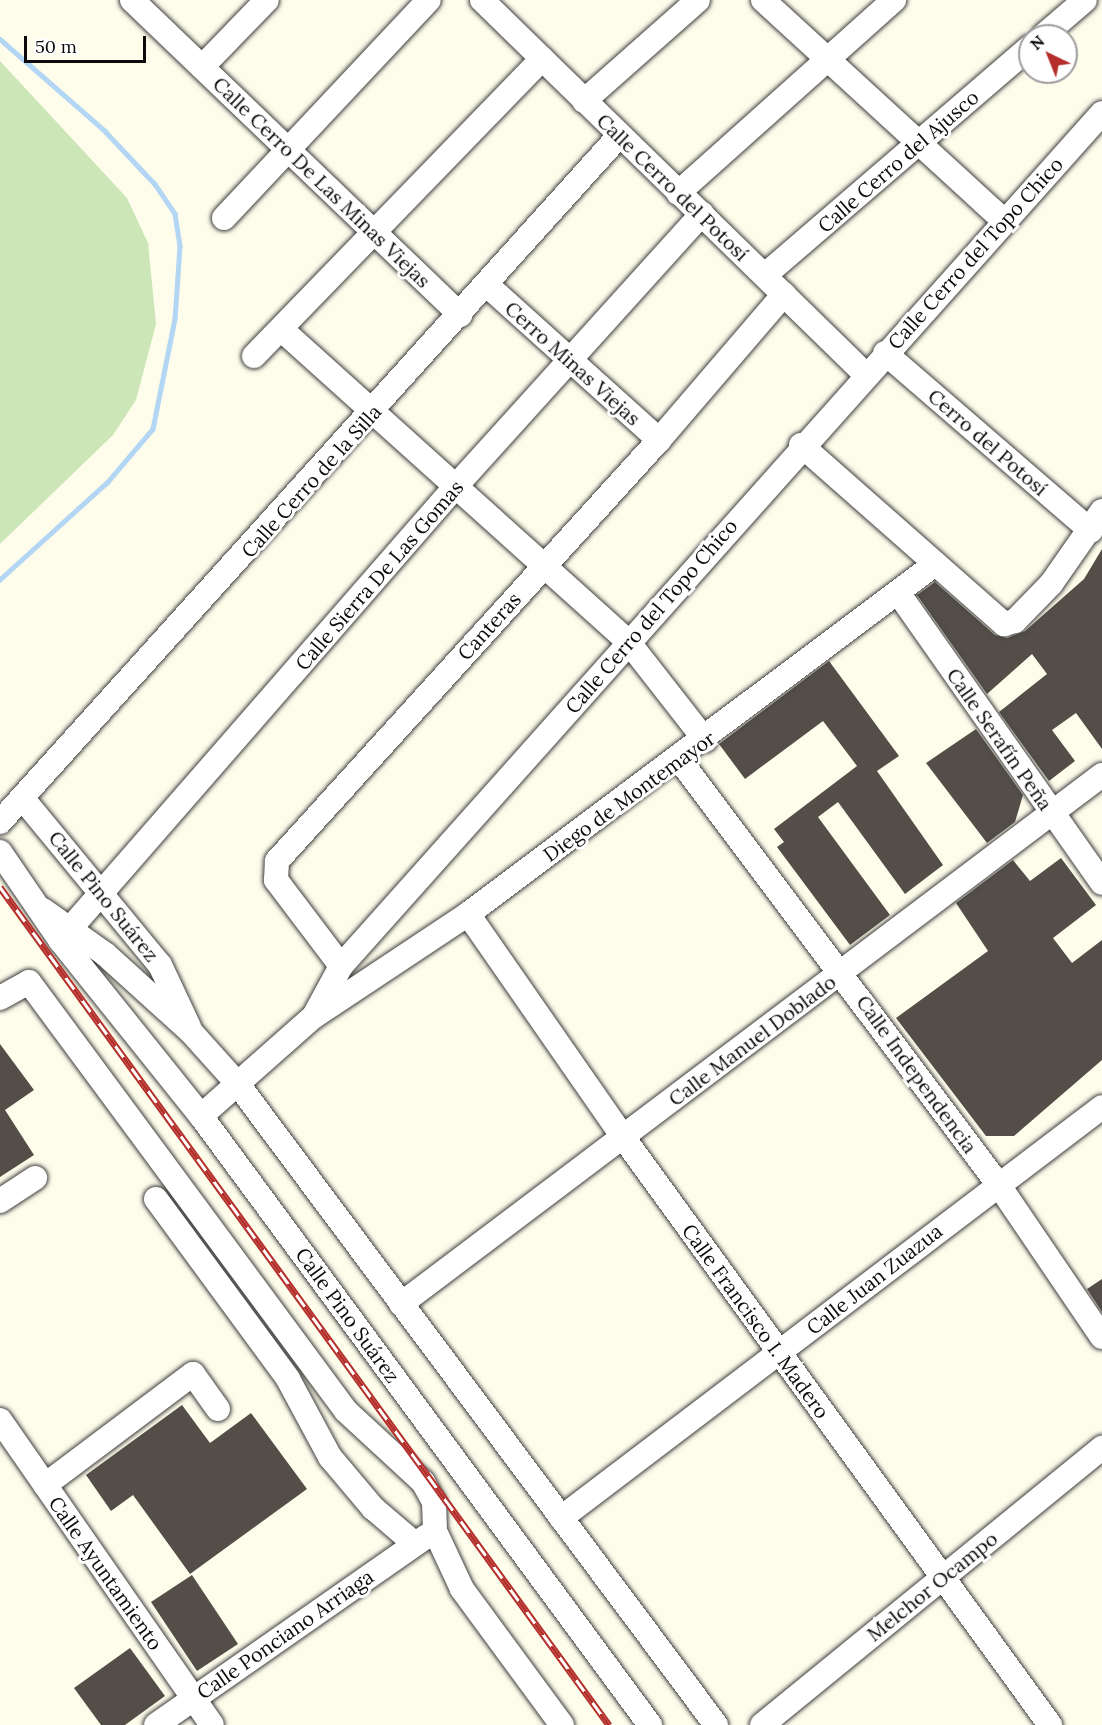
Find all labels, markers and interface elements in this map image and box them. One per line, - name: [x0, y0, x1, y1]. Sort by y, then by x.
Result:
- scale bar: [27, 24, 148, 62]
- north arrow: [1018, 24, 1078, 84]
- text: N: [1026, 31, 1048, 54]
- text: 50 m: [35, 35, 77, 58]
- street label: Calle Cerro De Las Minas Viejas: [208, 72, 436, 292]
- street label: Calle Cerro del Ajusco: [813, 85, 983, 237]
- street label: Calle Cerro del Potosí: [592, 108, 754, 266]
- street label: Calle Cerro del Topo Chico: [882, 152, 1068, 354]
- street label: Cerro Minas Viejas: [500, 296, 646, 430]
- street label: Cerro del Potosí: [923, 384, 1053, 500]
- street label: Calle Cerro de la Silla: [236, 400, 386, 562]
- street label: Calle Sierra De Las Gomas: [290, 475, 468, 675]
- street label: Calle Cerro del Topo Chico: [560, 514, 742, 718]
- street label: Canteras: [452, 587, 526, 665]
- street label: Calle Serafín Peña: [942, 663, 1058, 815]
- street label: Diego de Montemayor: [538, 726, 720, 866]
- street label: Calle Pino Suárez: [44, 826, 164, 966]
- street label: Calle Manuel Doblado: [664, 969, 840, 1111]
- street label: Calle Independencia: [852, 990, 982, 1158]
- street label: Calle Francisco I. Madero: [677, 1219, 835, 1423]
- street label: Calle Juan Zuazua: [801, 1219, 947, 1339]
- street label: Calle Pino Suárez: [291, 1243, 405, 1387]
- street label: Calle Ayuntamiento: [44, 1492, 168, 1654]
- street label: Melchor Ocampo: [862, 1526, 1002, 1646]
- street label: Calle Ponciano Arriaga: [192, 1564, 378, 1704]

